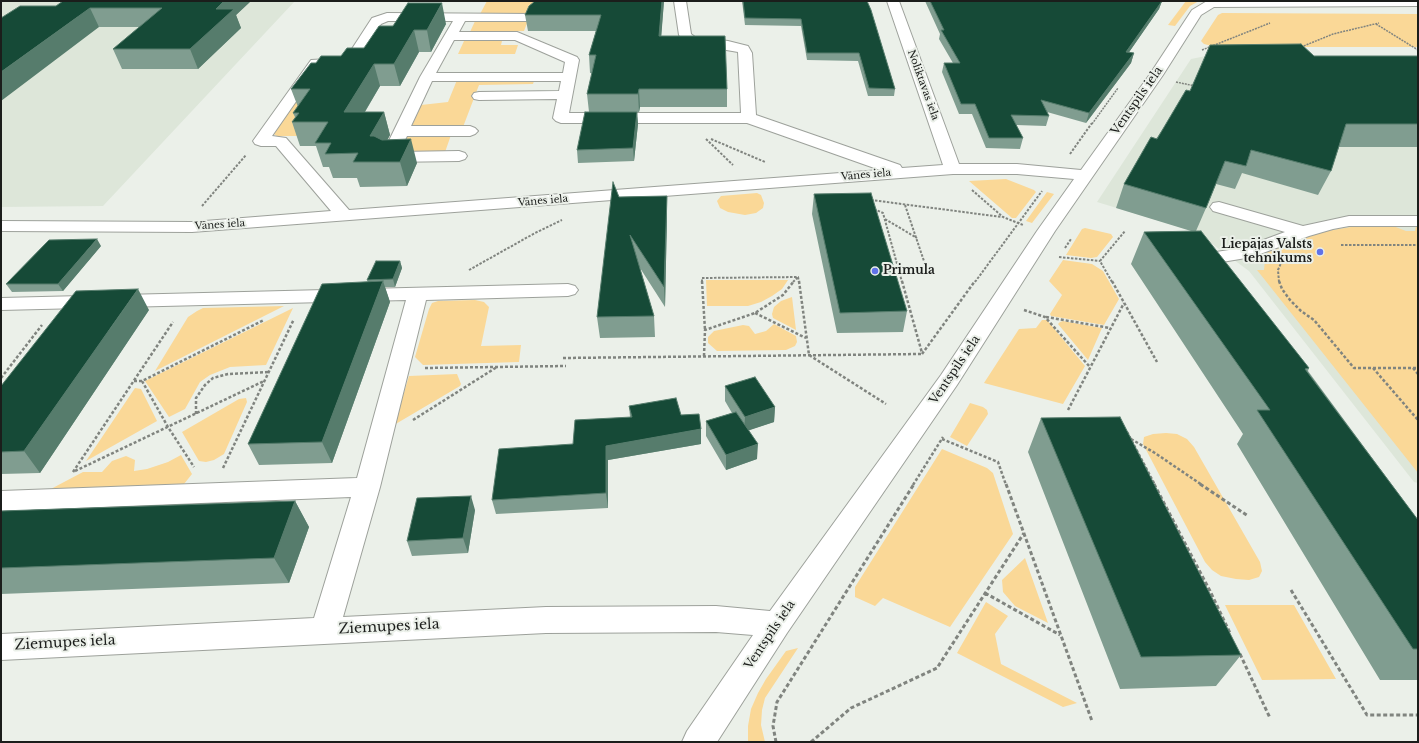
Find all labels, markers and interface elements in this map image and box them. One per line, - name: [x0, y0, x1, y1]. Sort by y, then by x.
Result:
- street label: Noliktavas iela: [905, 48, 941, 122]
- street label: Ventspils iela: [1108, 64, 1166, 138]
- street label: Vānes iela: [840, 167, 892, 183]
- street label: Vānes iela: [517, 193, 569, 209]
- street label: Vānes iela: [194, 217, 246, 233]
- place label: Liepājas Valsts tehnikums: [1221, 238, 1312, 266]
- marker: Liepājas Valsts tehnikums: [1315, 247, 1325, 257]
- place label: Primula: [883, 264, 935, 278]
- marker: Primula: [870, 266, 880, 276]
- street label: Ventspils iela: [927, 333, 983, 407]
- street label: Ventspils iela: [742, 598, 798, 672]
- street label: Ziemupes iela: [338, 616, 440, 638]
- street label: Ziemupes iela: [14, 632, 116, 654]

